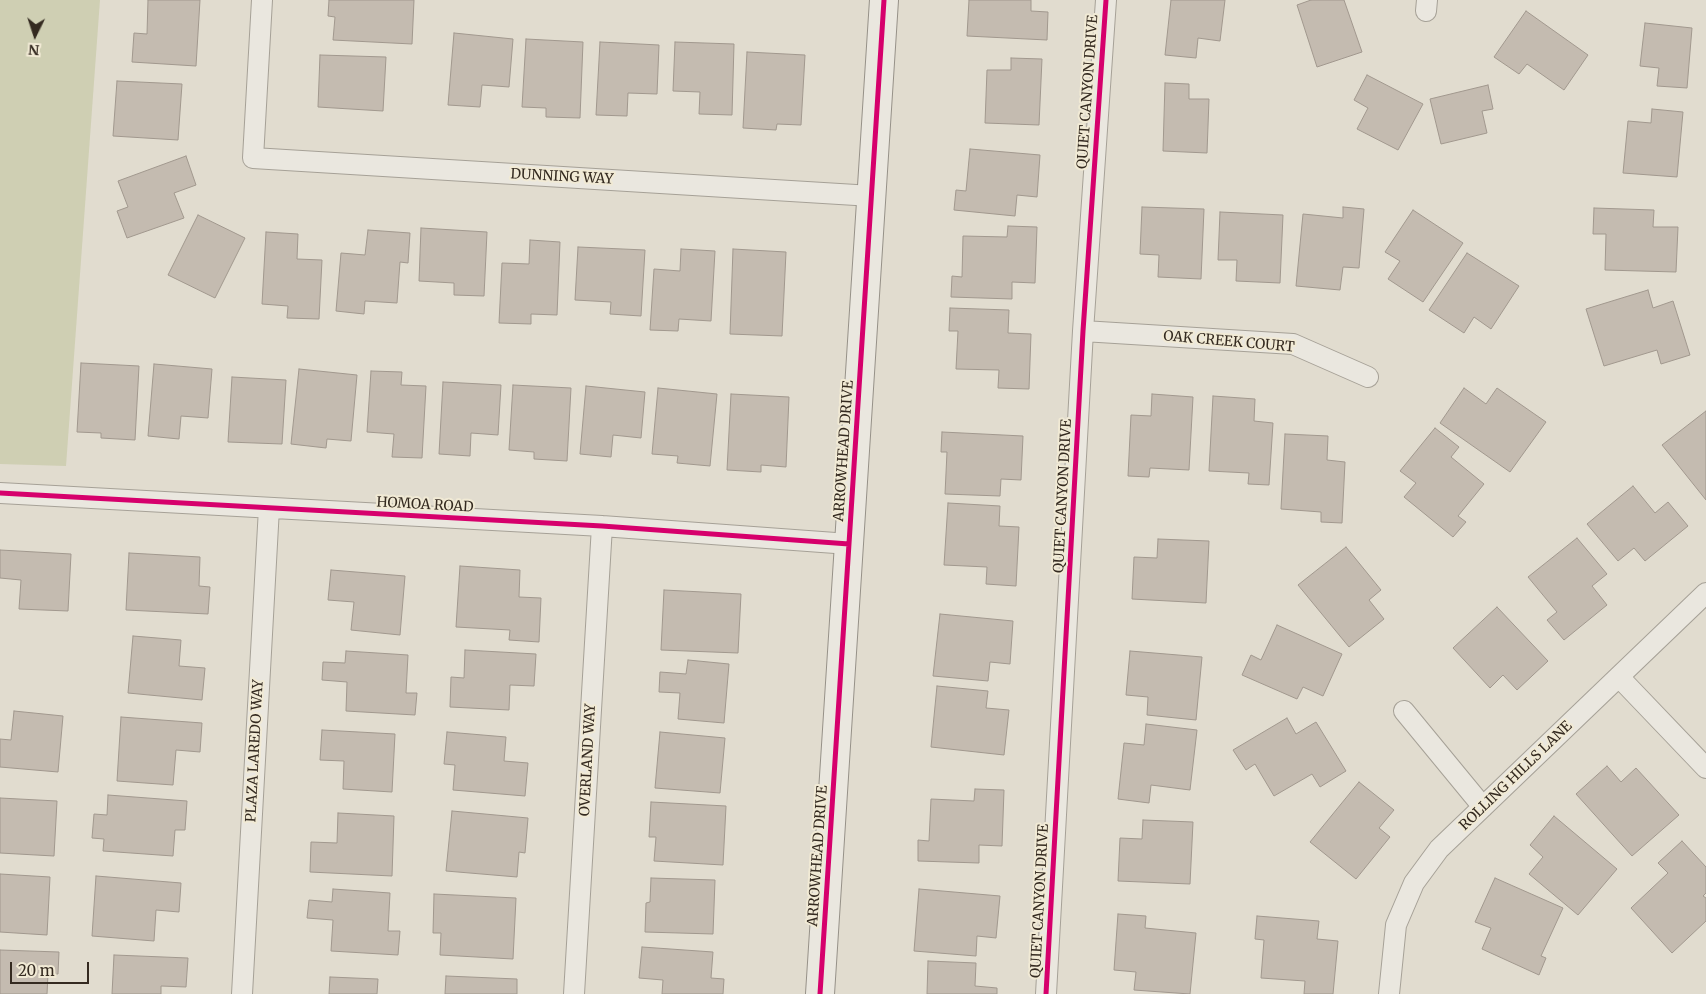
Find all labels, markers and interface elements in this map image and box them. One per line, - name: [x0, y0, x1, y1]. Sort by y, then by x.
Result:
- north arrow: [10, 10, 60, 60]
- street label: QUIET CANYON DRIVE: [1074, 14, 1102, 170]
- text: N: [28, 41, 40, 59]
- street label: DUNNING WAY: [510, 166, 614, 188]
- street label: OAK CREEK COURT: [1163, 328, 1295, 356]
- street label: ARROWHEAD DRIVE: [831, 380, 857, 522]
- street label: QUIET CANYON DRIVE: [1051, 418, 1075, 574]
- street label: HOMOA ROAD: [376, 494, 474, 516]
- street label: PLAZA LAREDO WAY: [243, 679, 267, 823]
- street label: OVERLAND WAY: [577, 703, 599, 817]
- street label: ROLLING HILLS LANE: [1456, 718, 1576, 834]
- street label: ARROWHEAD DRIVE: [805, 785, 831, 927]
- street label: QUIET CANYON DRIVE: [1028, 823, 1052, 979]
- scale bar: [12, 952, 91, 984]
- text: 20 m: [18, 961, 55, 980]

